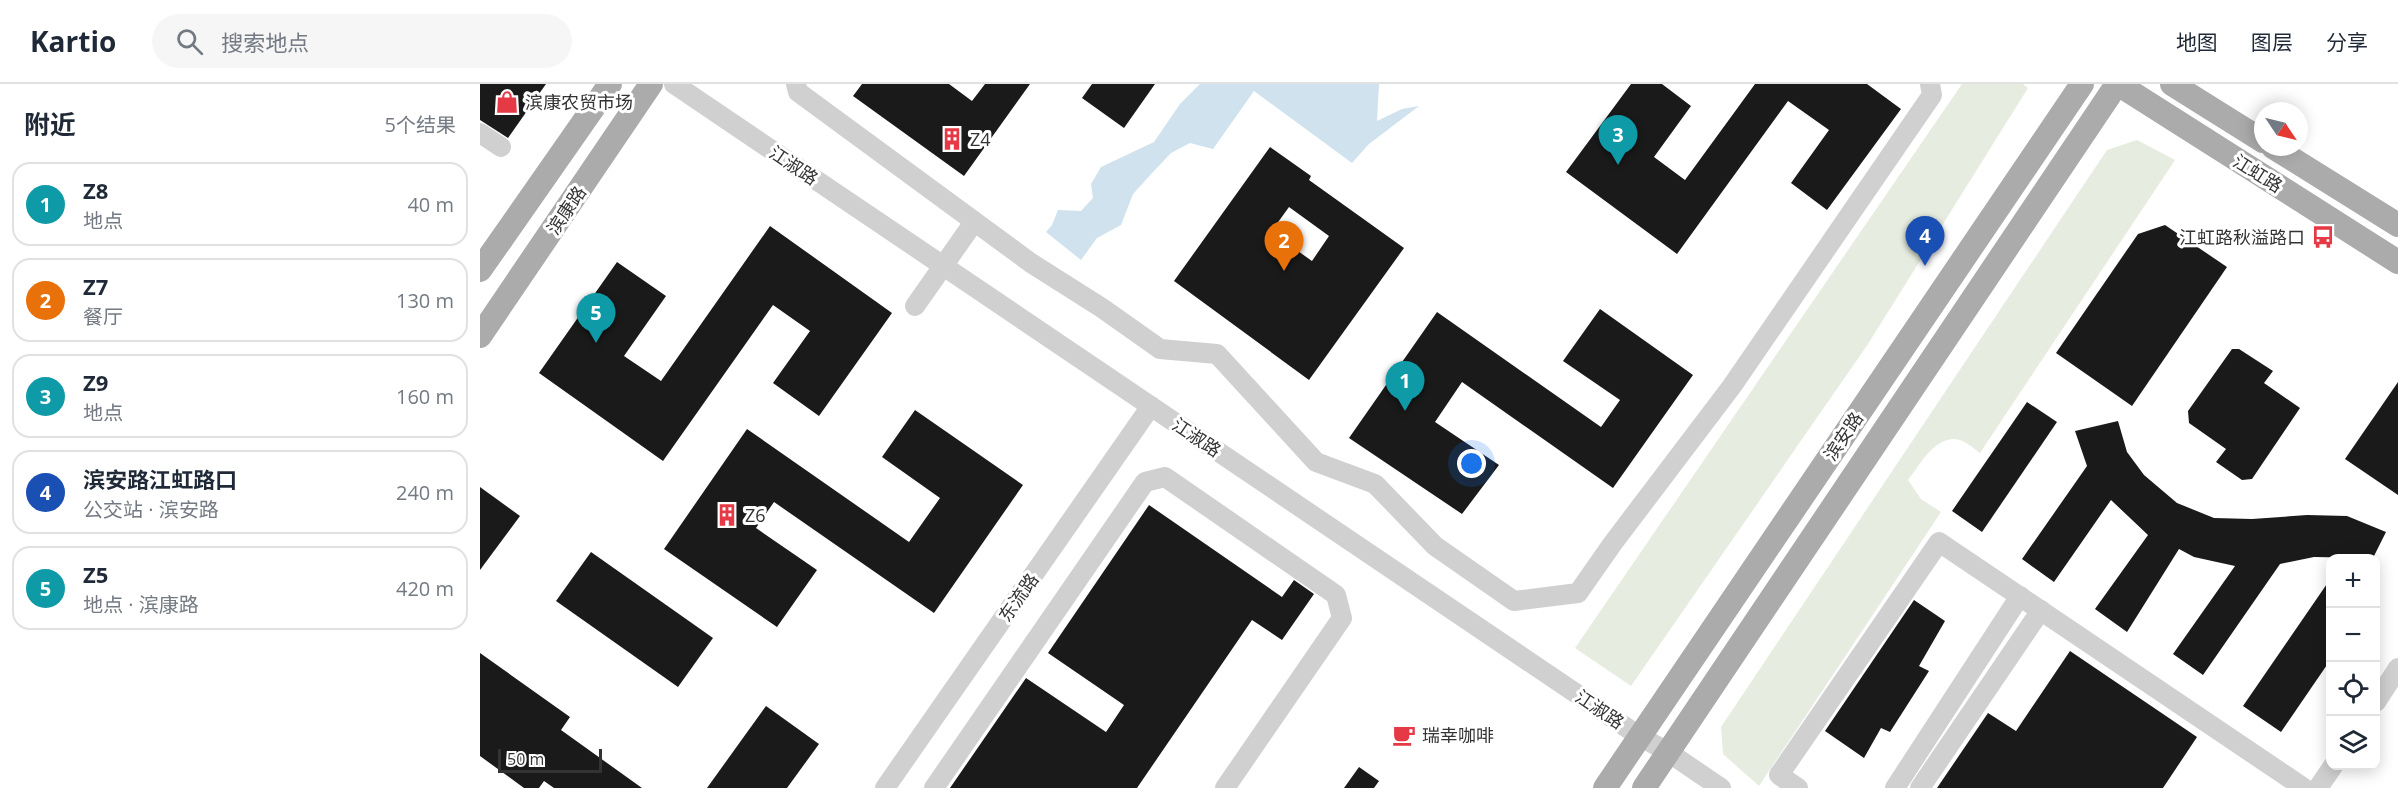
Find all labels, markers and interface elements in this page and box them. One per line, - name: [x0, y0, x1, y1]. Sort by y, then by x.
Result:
- search box: [152, 14, 572, 68]
- text: Kartio: [30, 22, 116, 60]
- icon: search: [173, 25, 206, 58]
- text: 搜索地点: [221, 27, 309, 57]
- text: 地图: [2176, 28, 2218, 56]
- text: 图层: [2251, 28, 2293, 56]
- text: 分享: [2326, 28, 2368, 56]
- shop icon: 滨康农贸市场: [494, 89, 520, 115]
- place label: 滨康农贸市场: [525, 90, 633, 114]
- north arrow: [2254, 102, 2308, 156]
- text: 附近: [24, 106, 76, 142]
- text: 5个结果: [385, 111, 456, 138]
- pin: 3: [1598, 116, 1638, 165]
- building icon: Z4: [939, 126, 965, 152]
- place label: Z4: [970, 127, 991, 151]
- street label: 江淑路: [765, 140, 823, 190]
- street label: 江虹路: [2229, 149, 2287, 197]
- text: Z8: [83, 175, 108, 205]
- street label: 滨康路: [541, 181, 591, 239]
- text: 1: [40, 191, 51, 218]
- text: 40 m: [407, 191, 454, 218]
- text: 地点: [83, 207, 123, 234]
- pin: 4: [1906, 216, 1944, 266]
- pin: 2: [1264, 222, 1304, 271]
- bus stop icon: 江虹路秋溢路口: [2310, 224, 2336, 250]
- place label: 江虹路秋溢路口: [2179, 225, 2305, 249]
- text: Z7: [83, 271, 108, 301]
- text: 2: [40, 287, 51, 314]
- text: 130 m: [396, 287, 454, 314]
- pin: 5: [576, 294, 616, 343]
- text: 餐厅: [83, 303, 123, 330]
- pin: 1: [1386, 362, 1424, 411]
- text: Z9: [83, 367, 108, 397]
- text: 3: [40, 383, 51, 410]
- text: 160 m: [396, 383, 454, 410]
- text: 地点: [83, 399, 123, 426]
- street label: 滨安路: [1818, 407, 1868, 465]
- street label: 江淑路: [1168, 412, 1226, 462]
- your location: [1457, 449, 1486, 478]
- text: 滨安路江虹路口: [83, 464, 237, 494]
- text: 4: [40, 479, 51, 506]
- text: 240 m: [396, 479, 454, 506]
- text: 公交站 · 滨安路: [83, 496, 219, 523]
- building icon: Z6: [714, 502, 740, 528]
- place label: Z6: [745, 503, 766, 527]
- map controls: [2326, 554, 2380, 770]
- button: +: [2326, 554, 2380, 608]
- text: Z5: [83, 559, 108, 589]
- street label: 东流路: [993, 568, 1043, 626]
- text: 5: [40, 575, 51, 602]
- text: 420 m: [396, 575, 454, 602]
- text: 地点 · 滨康路: [83, 591, 199, 618]
- button: −: [2326, 608, 2380, 662]
- button: locate: [2326, 662, 2380, 716]
- street label: 江淑路: [1571, 684, 1629, 734]
- button: layers: [2326, 716, 2380, 770]
- cafe icon: 瑞幸咖啡: [1391, 722, 1417, 748]
- place label: 瑞幸咖啡: [1422, 723, 1494, 747]
- scale bar: [498, 746, 602, 774]
- text: 50 m: [507, 748, 544, 770]

